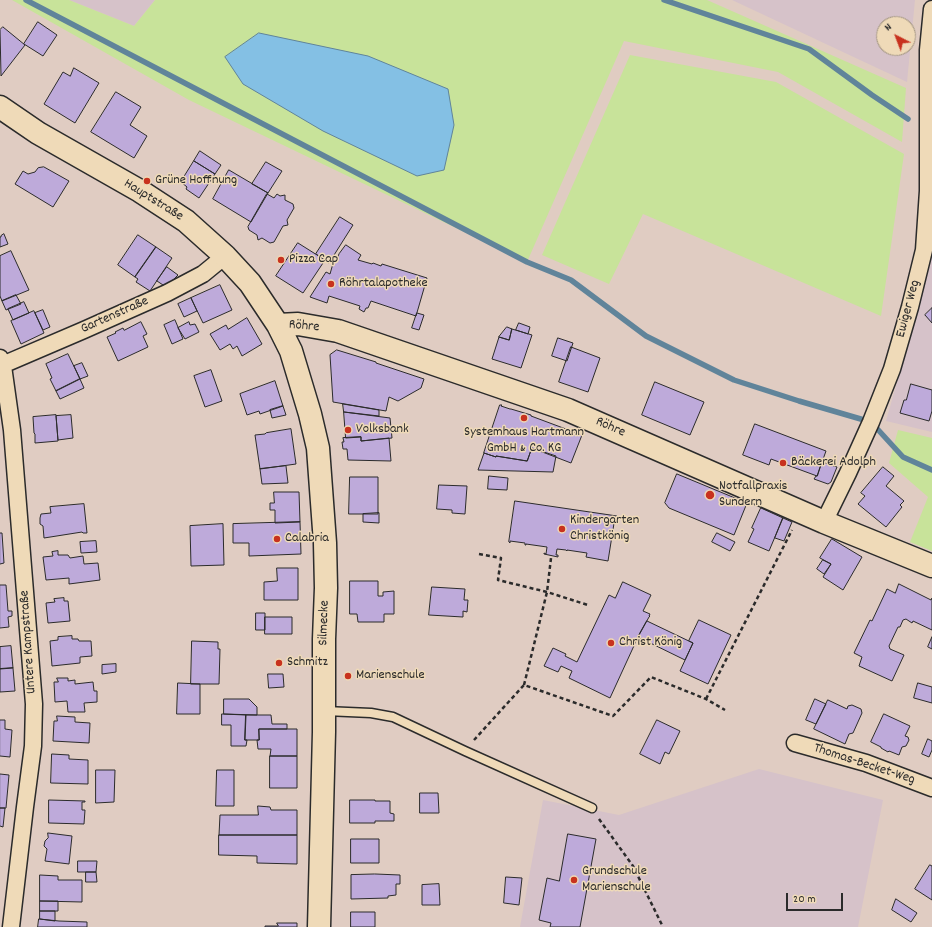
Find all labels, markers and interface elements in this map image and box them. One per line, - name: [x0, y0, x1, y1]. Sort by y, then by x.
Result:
- north arrow: [876, 16, 916, 56]
- text: N: [881, 20, 896, 36]
- place label: Grüne Hoffnung: [155, 173, 237, 189]
- street label: Hauptstraße: [120, 176, 186, 226]
- marker: Grüne Hoffnung: [142, 176, 152, 186]
- place label: Pizza Cap: [289, 252, 338, 268]
- marker: Pizza Cap: [276, 255, 286, 265]
- place label: Röhrtalapotheke: [339, 276, 428, 292]
- street label: Ewiger Weg: [893, 278, 925, 340]
- marker: Röhrtalapotheke: [326, 279, 336, 289]
- street label: Gartenstraße: [79, 294, 151, 338]
- street label: Röhre: [288, 317, 320, 337]
- marker: Systemhaus Hartmann GmbH & Co. KG: [519, 413, 529, 423]
- street label: Röhre: [593, 414, 627, 442]
- place label: Volksbank: [356, 422, 409, 438]
- marker: Volksbank: [343, 425, 353, 435]
- place label: Systemhaus Hartmann GmbH & Co. KG: [464, 425, 584, 458]
- place label: Bäckerei Adolph: [791, 455, 876, 471]
- marker: Bäckerei Adolph: [778, 458, 788, 468]
- place label: Notfallpraxis Sundern: [719, 479, 787, 512]
- marker: Notfallpraxis Sundern: [704, 489, 716, 501]
- place label: Kindergarten Christkönig: [570, 513, 639, 546]
- marker: Kindergarten Christkönig: [557, 524, 567, 534]
- place label: Calabria: [285, 531, 329, 547]
- marker: Calabria: [272, 534, 282, 544]
- street label: Untere Kampstraße: [17, 590, 41, 694]
- street label: Silmecke: [316, 600, 334, 646]
- place label: Christ König: [619, 635, 682, 651]
- marker: Christ König: [606, 638, 616, 648]
- place label: Schmitz: [287, 655, 328, 671]
- marker: Schmitz: [274, 658, 284, 668]
- place label: Marienschule: [356, 668, 425, 684]
- marker: Marienschule: [343, 671, 353, 681]
- street label: Thomas-Becket-Weg: [811, 741, 917, 789]
- place label: Grundschule Marienschule: [582, 864, 651, 896]
- marker: Grundschule Marienschule: [569, 875, 579, 885]
- scale bar: [788, 885, 845, 911]
- text: 20 m: [793, 891, 816, 908]

